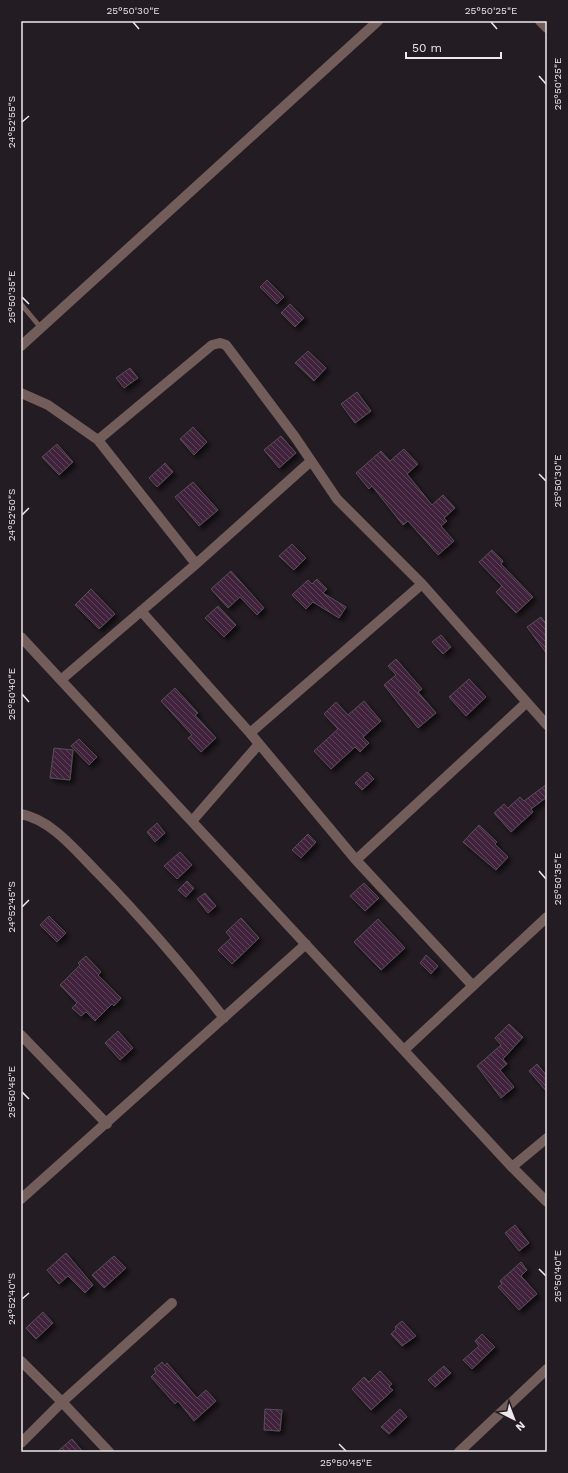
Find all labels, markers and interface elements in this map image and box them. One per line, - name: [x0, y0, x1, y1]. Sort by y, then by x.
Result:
- text: 25°50'30"E: [106, 5, 160, 16]
- text: 25°50'25"E: [465, 5, 517, 16]
- scale bar: [406, 34, 501, 60]
- text: 50 m: [412, 41, 442, 55]
- text: 25°50'25"E: [552, 58, 563, 110]
- text: 24°52'55"S: [6, 96, 17, 148]
- text: 25°50'35"E: [6, 271, 17, 323]
- text: 25°50'30"E: [552, 454, 563, 508]
- text: 24°52'50"S: [6, 489, 17, 541]
- text: 25°50'40"E: [6, 668, 17, 720]
- text: 25°50'35"E: [552, 853, 563, 905]
- text: 24°52'45"S: [6, 881, 17, 933]
- text: 25°50'45"E: [6, 1066, 17, 1118]
- text: 25°50'40"E: [552, 1250, 563, 1302]
- text: 24°52'40"S: [6, 1273, 17, 1325]
- north arrow: [494, 1399, 534, 1439]
- text: N: [513, 1419, 528, 1434]
- text: 25°50'45"E: [320, 1457, 372, 1468]

